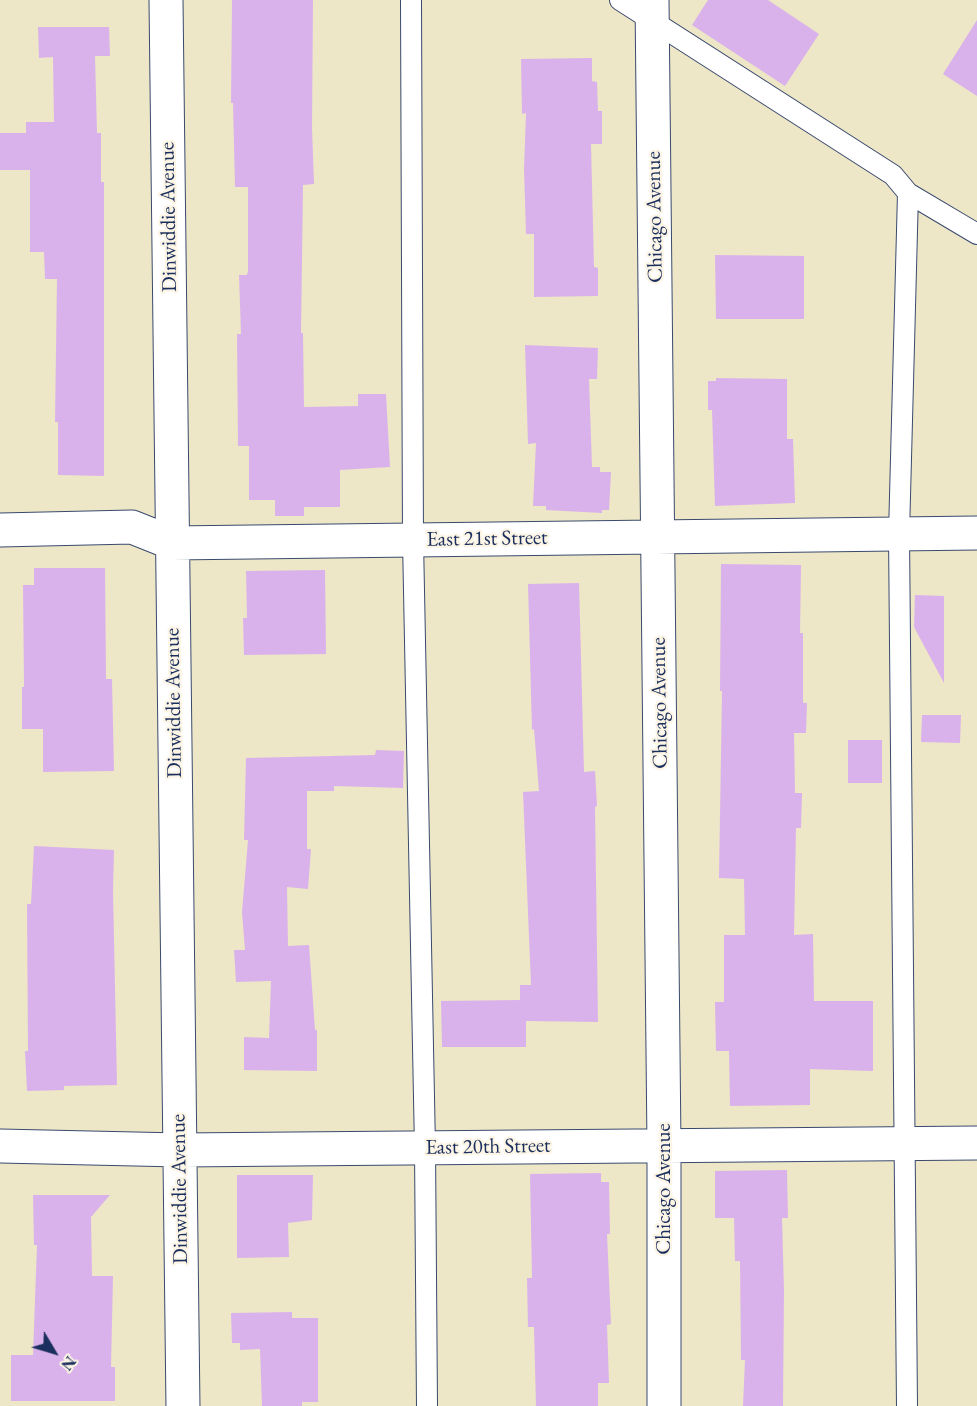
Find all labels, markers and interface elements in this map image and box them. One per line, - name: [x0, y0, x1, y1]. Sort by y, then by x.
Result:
- street label: Dinwiddie Avenue: [155, 142, 183, 292]
- street label: Chicago Avenue: [641, 151, 669, 283]
- street label: East 21st Street: [426, 525, 548, 553]
- street label: Dinwiddie Avenue: [160, 628, 188, 778]
- street label: Chicago Avenue: [646, 637, 674, 769]
- street label: Dinwiddie Avenue: [166, 1114, 194, 1264]
- street label: Chicago Avenue: [651, 1123, 677, 1255]
- street label: East 20th Street: [425, 1133, 551, 1161]
- north arrow: [24, 1322, 84, 1382]
- text: N: [56, 1352, 81, 1375]

